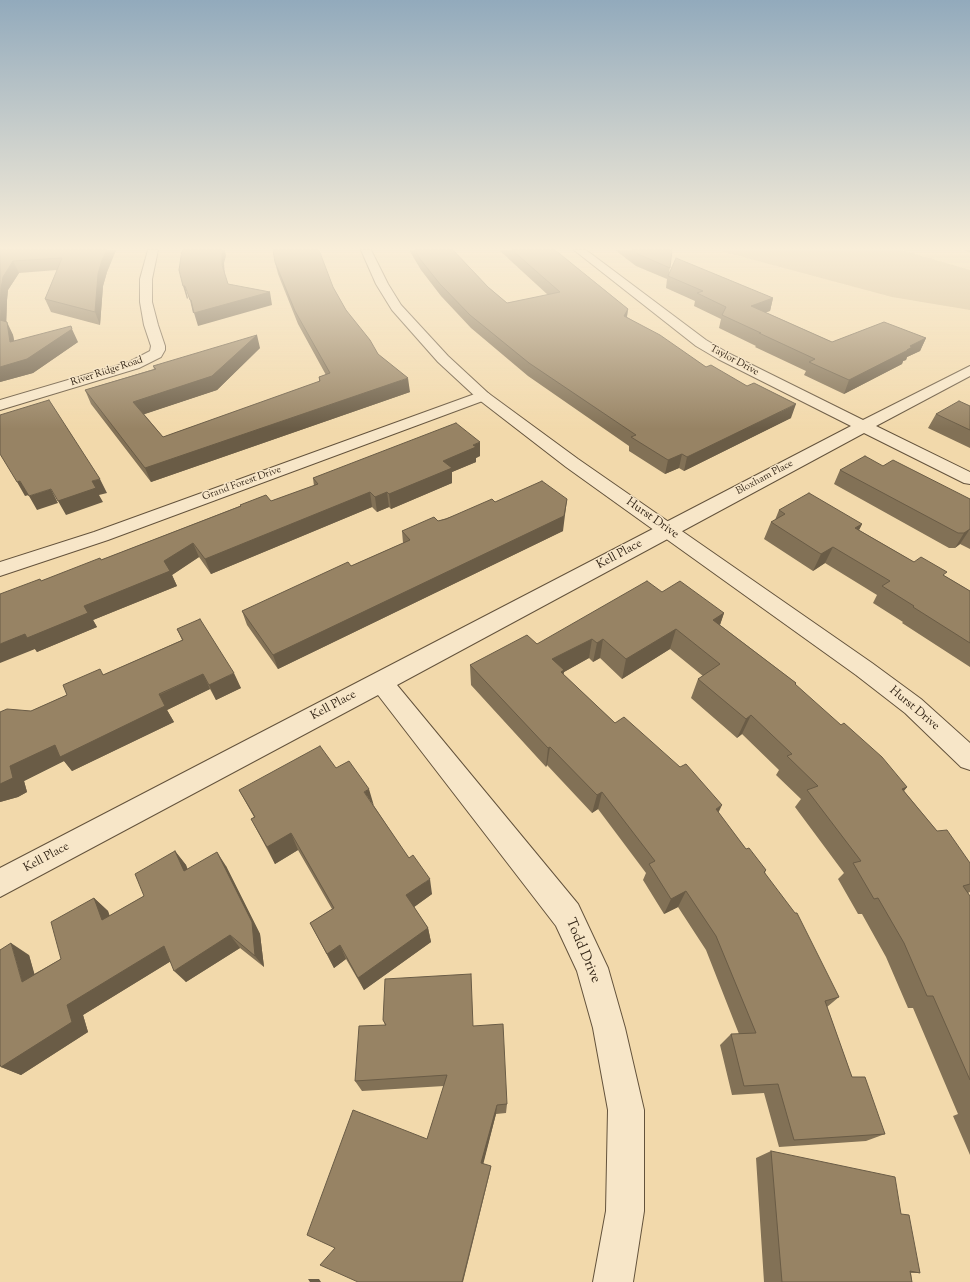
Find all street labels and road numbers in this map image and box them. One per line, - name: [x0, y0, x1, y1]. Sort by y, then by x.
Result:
- street label: Taylor Drive: [707, 343, 761, 379]
- street label: River Ridge Road: [69, 355, 145, 389]
- street label: Bloxham Place: [734, 458, 796, 498]
- street label: Grand Forest Drive: [201, 464, 283, 504]
- street label: Hurst Drive: [623, 496, 681, 542]
- street label: Kell Place: [595, 537, 645, 573]
- street label: Hurst Drive: [886, 684, 942, 734]
- street label: Kell Place: [309, 688, 359, 724]
- street label: Kell Place: [22, 840, 72, 876]
- street label: Todd Drive: [561, 916, 603, 986]

